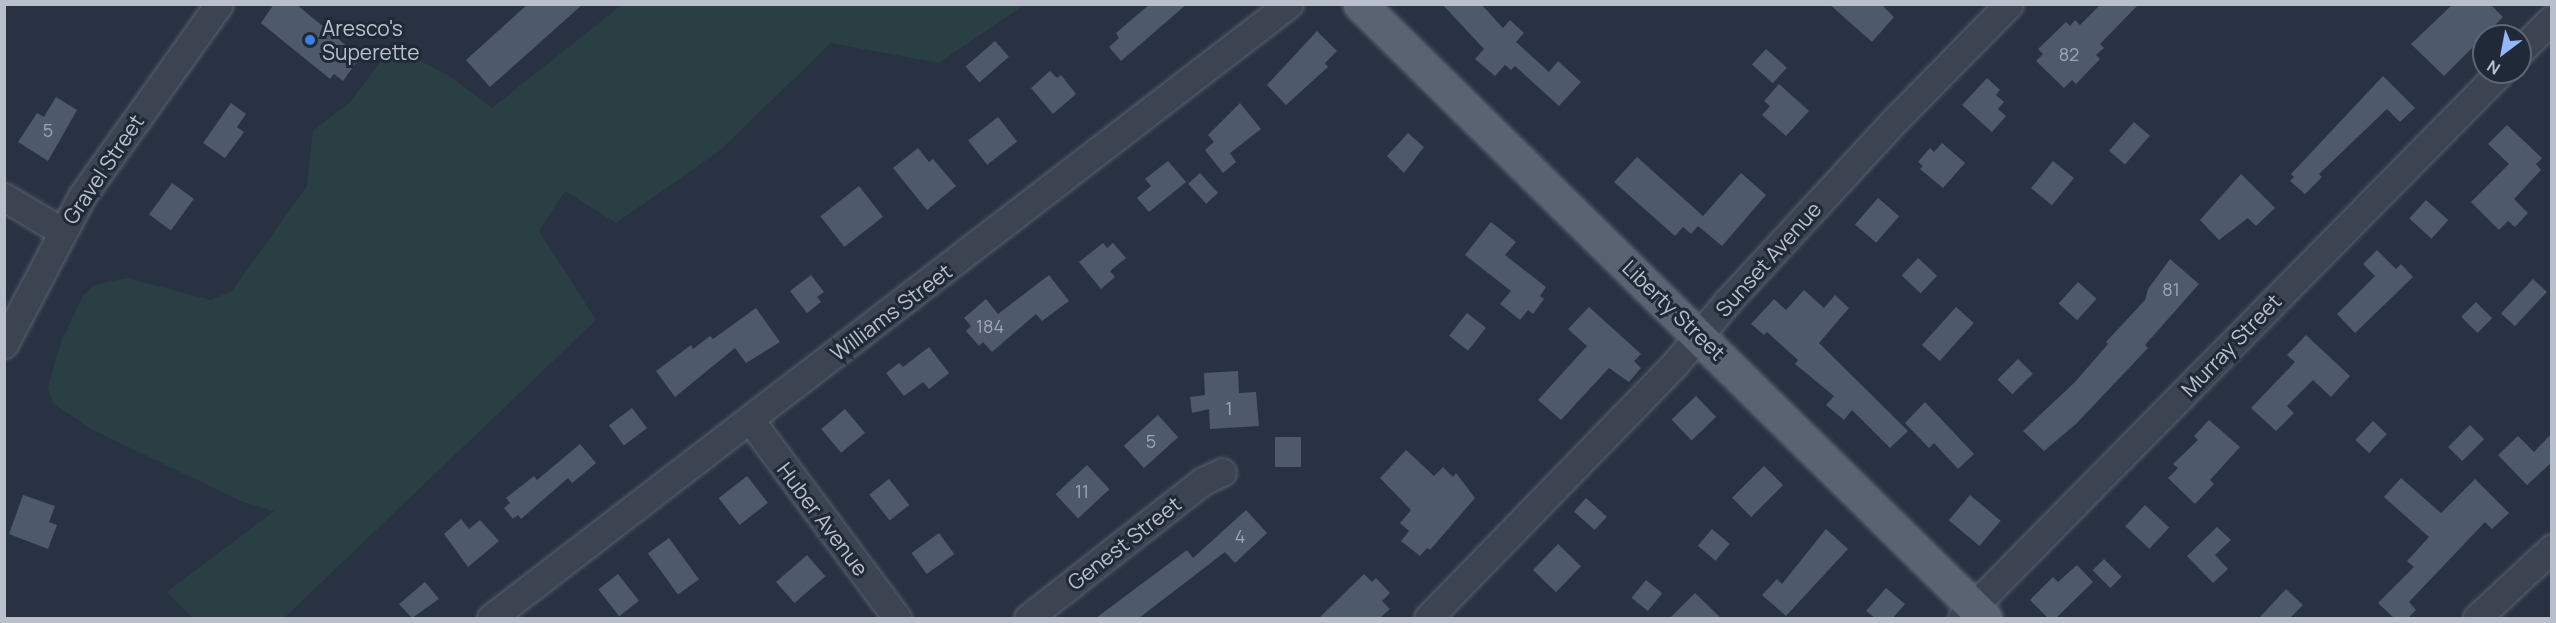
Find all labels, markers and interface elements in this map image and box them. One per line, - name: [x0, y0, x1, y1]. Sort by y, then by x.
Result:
- place label: Aresco's Superette: [322, 15, 420, 65]
- north arrow: [2472, 24, 2532, 84]
- marker: Aresco's Superette: [303, 33, 317, 47]
- house number: 82: [2059, 43, 2079, 65]
- text: N: [2483, 55, 2504, 80]
- street label: Gravel Street: [57, 110, 149, 228]
- house number: 5: [43, 119, 53, 141]
- street label: Sunset Avenue: [1710, 196, 1826, 322]
- street label: Liberty Street: [1617, 255, 1731, 365]
- street label: Williams Street: [825, 258, 957, 366]
- house number: 81: [2162, 278, 2180, 300]
- street label: Murray Street: [2176, 288, 2286, 402]
- house number: 184: [976, 315, 1004, 337]
- house number: 1: [1225, 397, 1233, 419]
- house number: 5: [1146, 430, 1156, 452]
- street label: Huber Avenue: [772, 457, 874, 581]
- house number: 11: [1075, 480, 1089, 502]
- street label: Genest Street: [1062, 491, 1186, 595]
- house number: 4: [1235, 525, 1245, 547]

